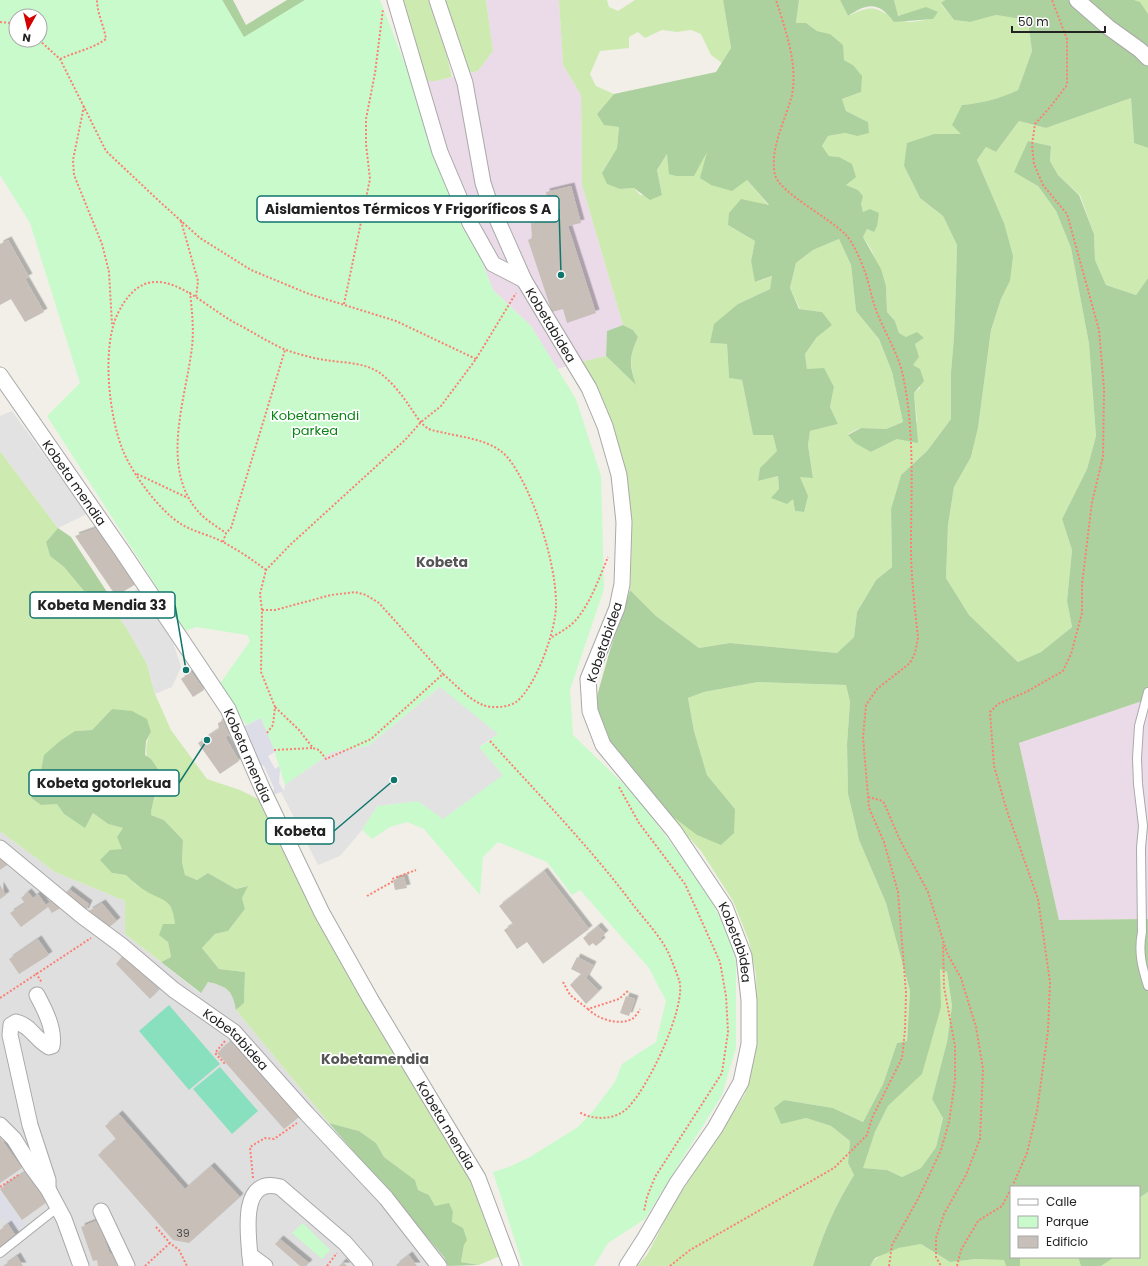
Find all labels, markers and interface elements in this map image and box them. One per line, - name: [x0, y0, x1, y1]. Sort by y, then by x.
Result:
- north arrow: [8, 8, 48, 48]
- scale bar: [1012, 8, 1105, 34]
- text: 50 m: [1018, 13, 1049, 30]
- text: N: [21, 29, 32, 46]
- callout: Aislamientos Térmicos Y Frigoríficos S A: [257, 196, 559, 222]
- text: Aislamientos Térmicos Y Frigoríficos S A: [265, 199, 552, 219]
- street label: Kobetabidea: [521, 284, 580, 366]
- park label: Kobetamendi parkea: [271, 406, 359, 440]
- street label: Kobeta mendia: [38, 436, 111, 530]
- district label: Kobeta: [416, 552, 468, 572]
- callout: Kobeta Mendia 33: [30, 592, 175, 618]
- text: Kobeta Mendia 33: [38, 595, 166, 615]
- street label: Kobetabidea: [582, 599, 627, 685]
- street label: Kobeta mendia: [219, 706, 277, 806]
- callout: Kobeta gotorlekua: [29, 770, 179, 796]
- text: Kobeta gotorlekua: [37, 773, 171, 793]
- callout: Kobeta: [266, 818, 334, 844]
- text: Kobeta: [274, 821, 326, 841]
- street label: Kobetabidea: [714, 898, 756, 984]
- street label: Kobetabidea: [199, 1004, 273, 1075]
- district label: Kobetamendia: [321, 1049, 429, 1069]
- street label: Kobeta mendia: [412, 1077, 480, 1173]
- legend: [1010, 1186, 1140, 1258]
- text: Calle: [1046, 1193, 1077, 1210]
- text: Parque: [1046, 1213, 1089, 1230]
- house number: 39: [176, 1225, 190, 1241]
- text: Edificio: [1046, 1233, 1088, 1250]

